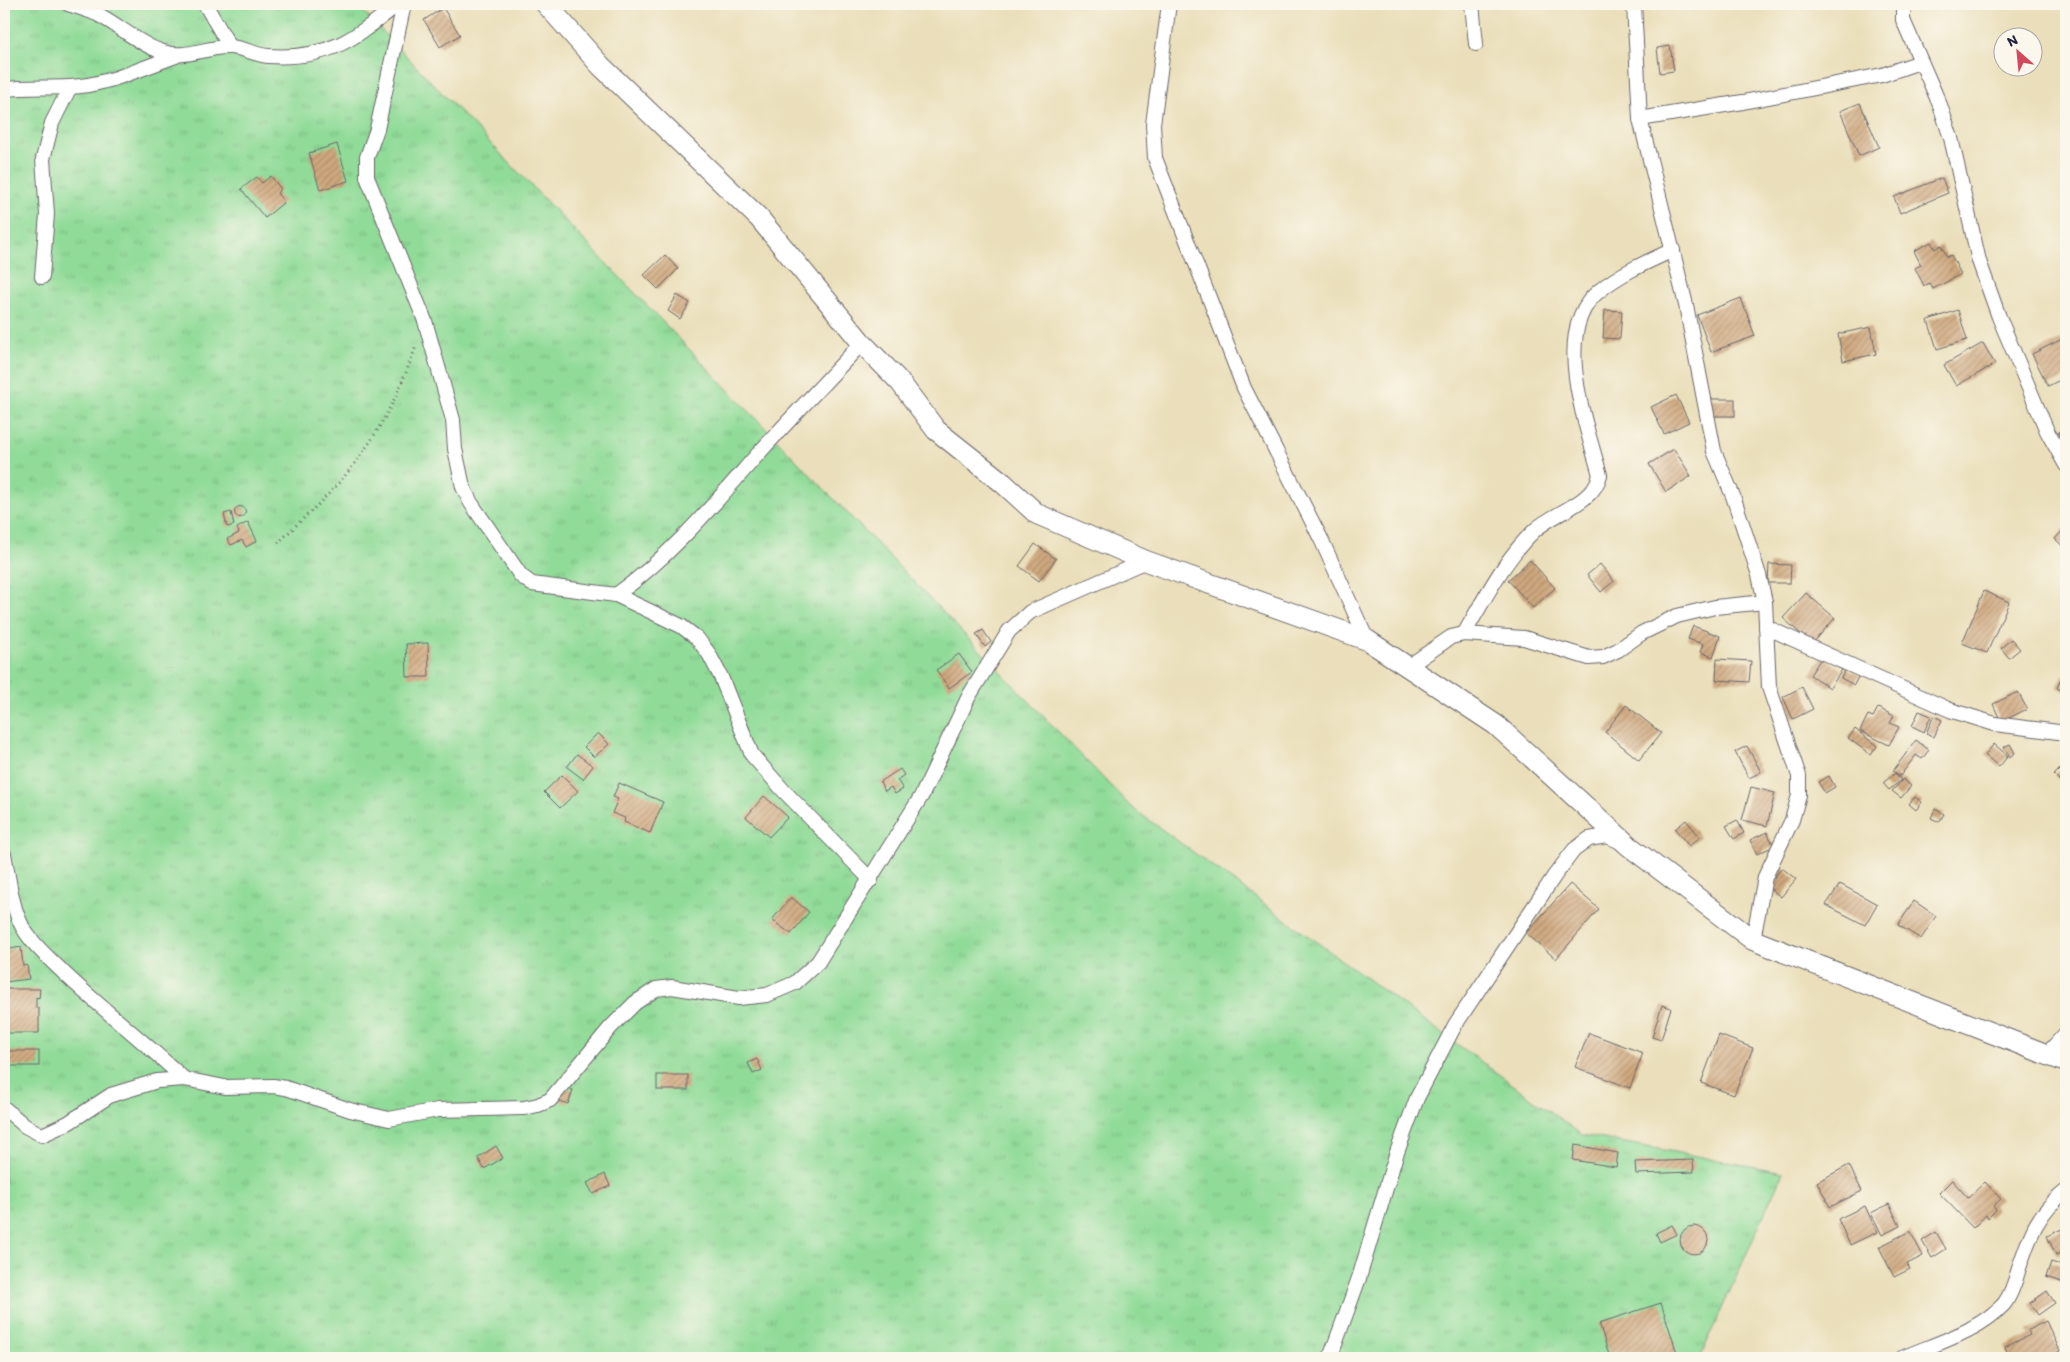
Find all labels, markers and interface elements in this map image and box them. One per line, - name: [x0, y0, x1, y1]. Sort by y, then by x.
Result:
- north arrow: [1992, 28, 2042, 78]
- text: N: [2004, 31, 2020, 51]

